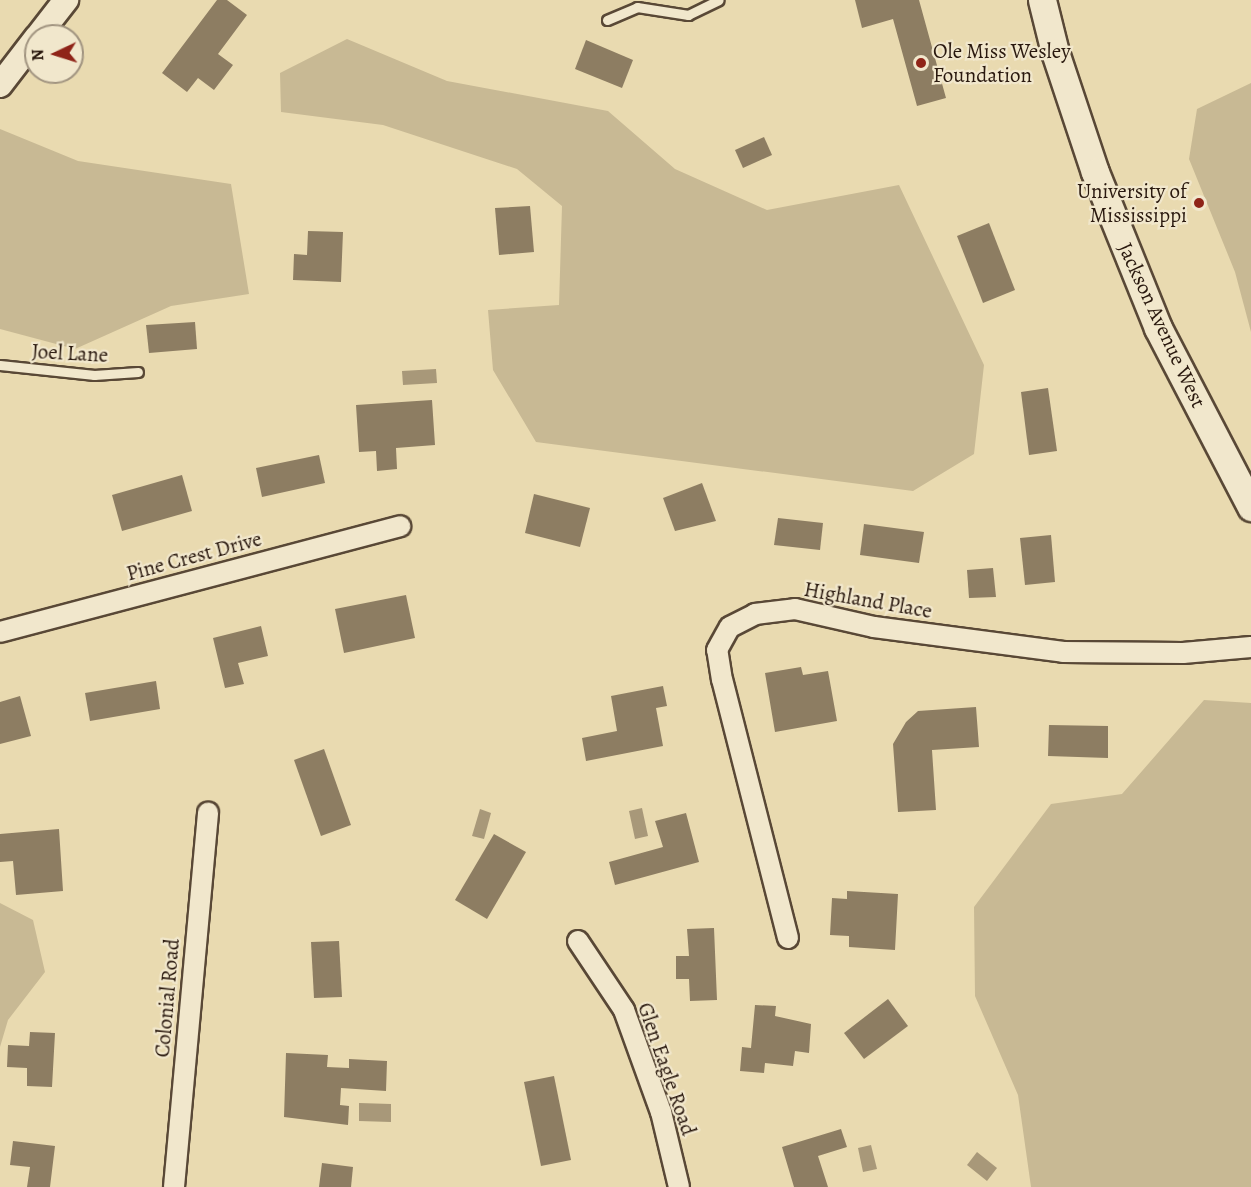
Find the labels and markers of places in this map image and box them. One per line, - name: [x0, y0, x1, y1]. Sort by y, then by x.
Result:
- place label: Ole Miss Wesley Foundation: [933, 38, 1071, 88]
- marker: Ole Miss Wesley Foundation: [914, 56, 928, 70]
- place label: University of Mississippi: [1077, 178, 1187, 228]
- marker: University of Mississippi: [1192, 196, 1206, 210]

